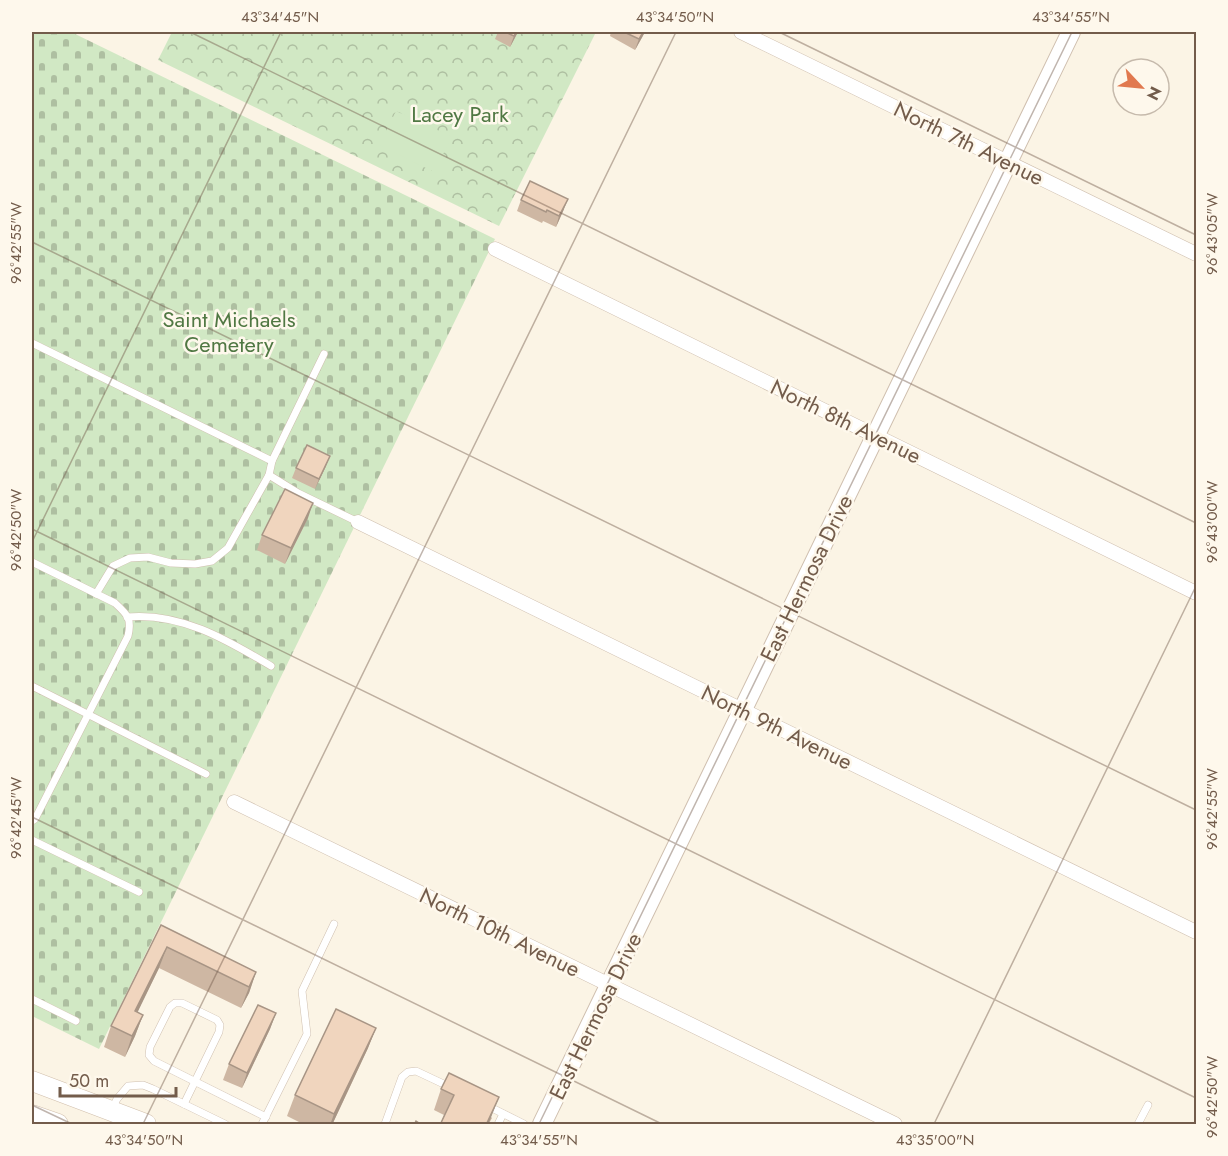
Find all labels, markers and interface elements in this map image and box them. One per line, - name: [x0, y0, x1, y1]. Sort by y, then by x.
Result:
- text: 43°34'45"N: [241, 6, 319, 28]
- text: 43°34'50"N: [636, 6, 714, 28]
- text: 43°34'55"N: [1032, 6, 1110, 28]
- north arrow: [1111, 57, 1171, 117]
- text: N: [1141, 83, 1167, 104]
- street label: North 7th Avenue: [888, 93, 1050, 193]
- park label: Lacey Park: [411, 98, 509, 130]
- text: 96°43'05"W: [1201, 193, 1223, 275]
- text: 96°42'55"W: [5, 202, 27, 284]
- park label: Saint Michaels Cemetery: [162, 303, 296, 360]
- street label: North 8th Avenue: [765, 371, 927, 471]
- text: 96°43'00"W: [1201, 481, 1223, 563]
- text: 96°42'50"W: [5, 489, 27, 571]
- street label: East Hermosa Drive: [752, 489, 860, 667]
- street label: North 9th Avenue: [696, 677, 858, 777]
- text: 96°42'55"W: [1201, 768, 1223, 850]
- text: 96°42'45"W: [5, 777, 27, 859]
- street label: North 10th Avenue: [414, 879, 586, 985]
- street label: East Hermosa Drive: [541, 927, 649, 1105]
- text: 96°42'50"W: [1201, 1056, 1223, 1138]
- scale bar: [60, 1060, 176, 1098]
- text: 50 m: [69, 1068, 109, 1094]
- text: 43°34'50"N: [105, 1129, 183, 1151]
- text: 43°34'55"N: [500, 1129, 578, 1151]
- text: 43°35'00"N: [896, 1129, 974, 1151]

